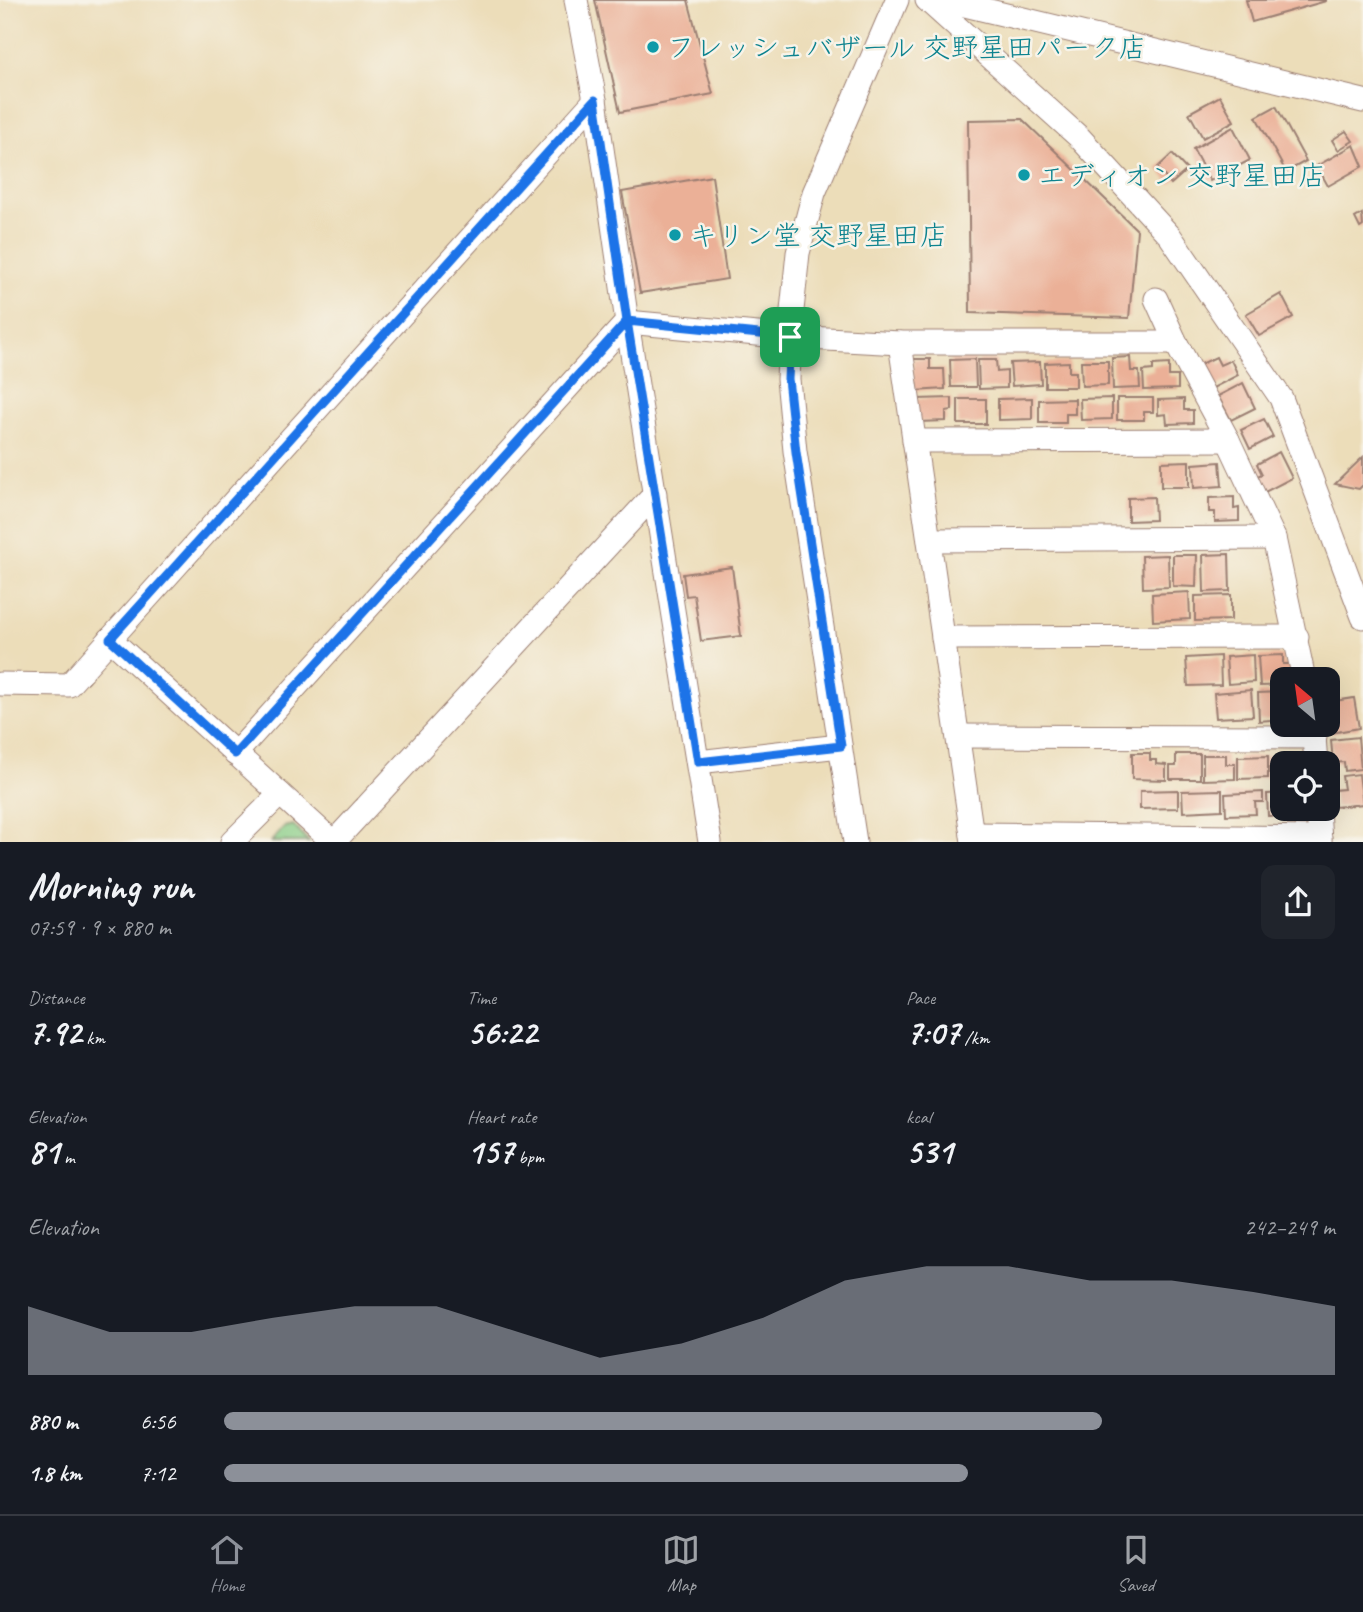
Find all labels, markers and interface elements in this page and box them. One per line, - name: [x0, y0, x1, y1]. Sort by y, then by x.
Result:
- place label: フレッシュバザール 交野星田パーク店: [667, 30, 1146, 65]
- marker: フレッシュバザール 交野星田パーク店: [645, 39, 661, 55]
- place label: エディオン 交野星田店: [1038, 158, 1326, 193]
- marker: エディオン 交野星田店: [1016, 167, 1032, 183]
- place label: キリン堂 交野星田店: [689, 218, 948, 253]
- marker: キリン堂 交野星田店: [667, 227, 683, 243]
- pin: [760, 307, 820, 367]
- icon: arrive: [771, 318, 809, 356]
- north arrow: [1270, 667, 1340, 737]
- map controls: [1270, 667, 1340, 821]
- button: locate: [1270, 751, 1340, 821]
- text: Morning run: [28, 863, 194, 910]
- button: share: [1261, 865, 1335, 939]
- text: 07:59 · 9 × 880 m: [28, 913, 171, 942]
- text: Distance: [28, 986, 85, 1010]
- text: Time: [467, 986, 496, 1010]
- text: Pace: [906, 986, 935, 1010]
- text: 7.92: [28, 1010, 82, 1055]
- text: 56:22: [467, 1010, 537, 1055]
- text: 7:07: [906, 1010, 960, 1055]
- text: km: [82, 1026, 105, 1050]
- text: /km: [960, 1026, 989, 1050]
- text: Elevation: [28, 1105, 86, 1129]
- text: Heart rate: [467, 1105, 536, 1129]
- text: kcal: [906, 1105, 931, 1129]
- text: 81: [28, 1129, 60, 1174]
- text: 157: [467, 1129, 514, 1174]
- text: 531: [906, 1129, 953, 1174]
- text: m: [60, 1145, 75, 1169]
- text: bpm: [514, 1145, 544, 1169]
- text: Elevation: [28, 1213, 99, 1242]
- text: 242–249 m: [1244, 1213, 1335, 1242]
- text: 880 m: [28, 1407, 78, 1436]
- text: 6:56: [140, 1407, 176, 1436]
- text: 1.8 km: [28, 1459, 82, 1488]
- text: 7:12: [140, 1459, 176, 1488]
- tab: Home: [208, 1531, 246, 1597]
- tab: Map: [662, 1531, 700, 1597]
- tab: Saved: [1117, 1531, 1155, 1597]

